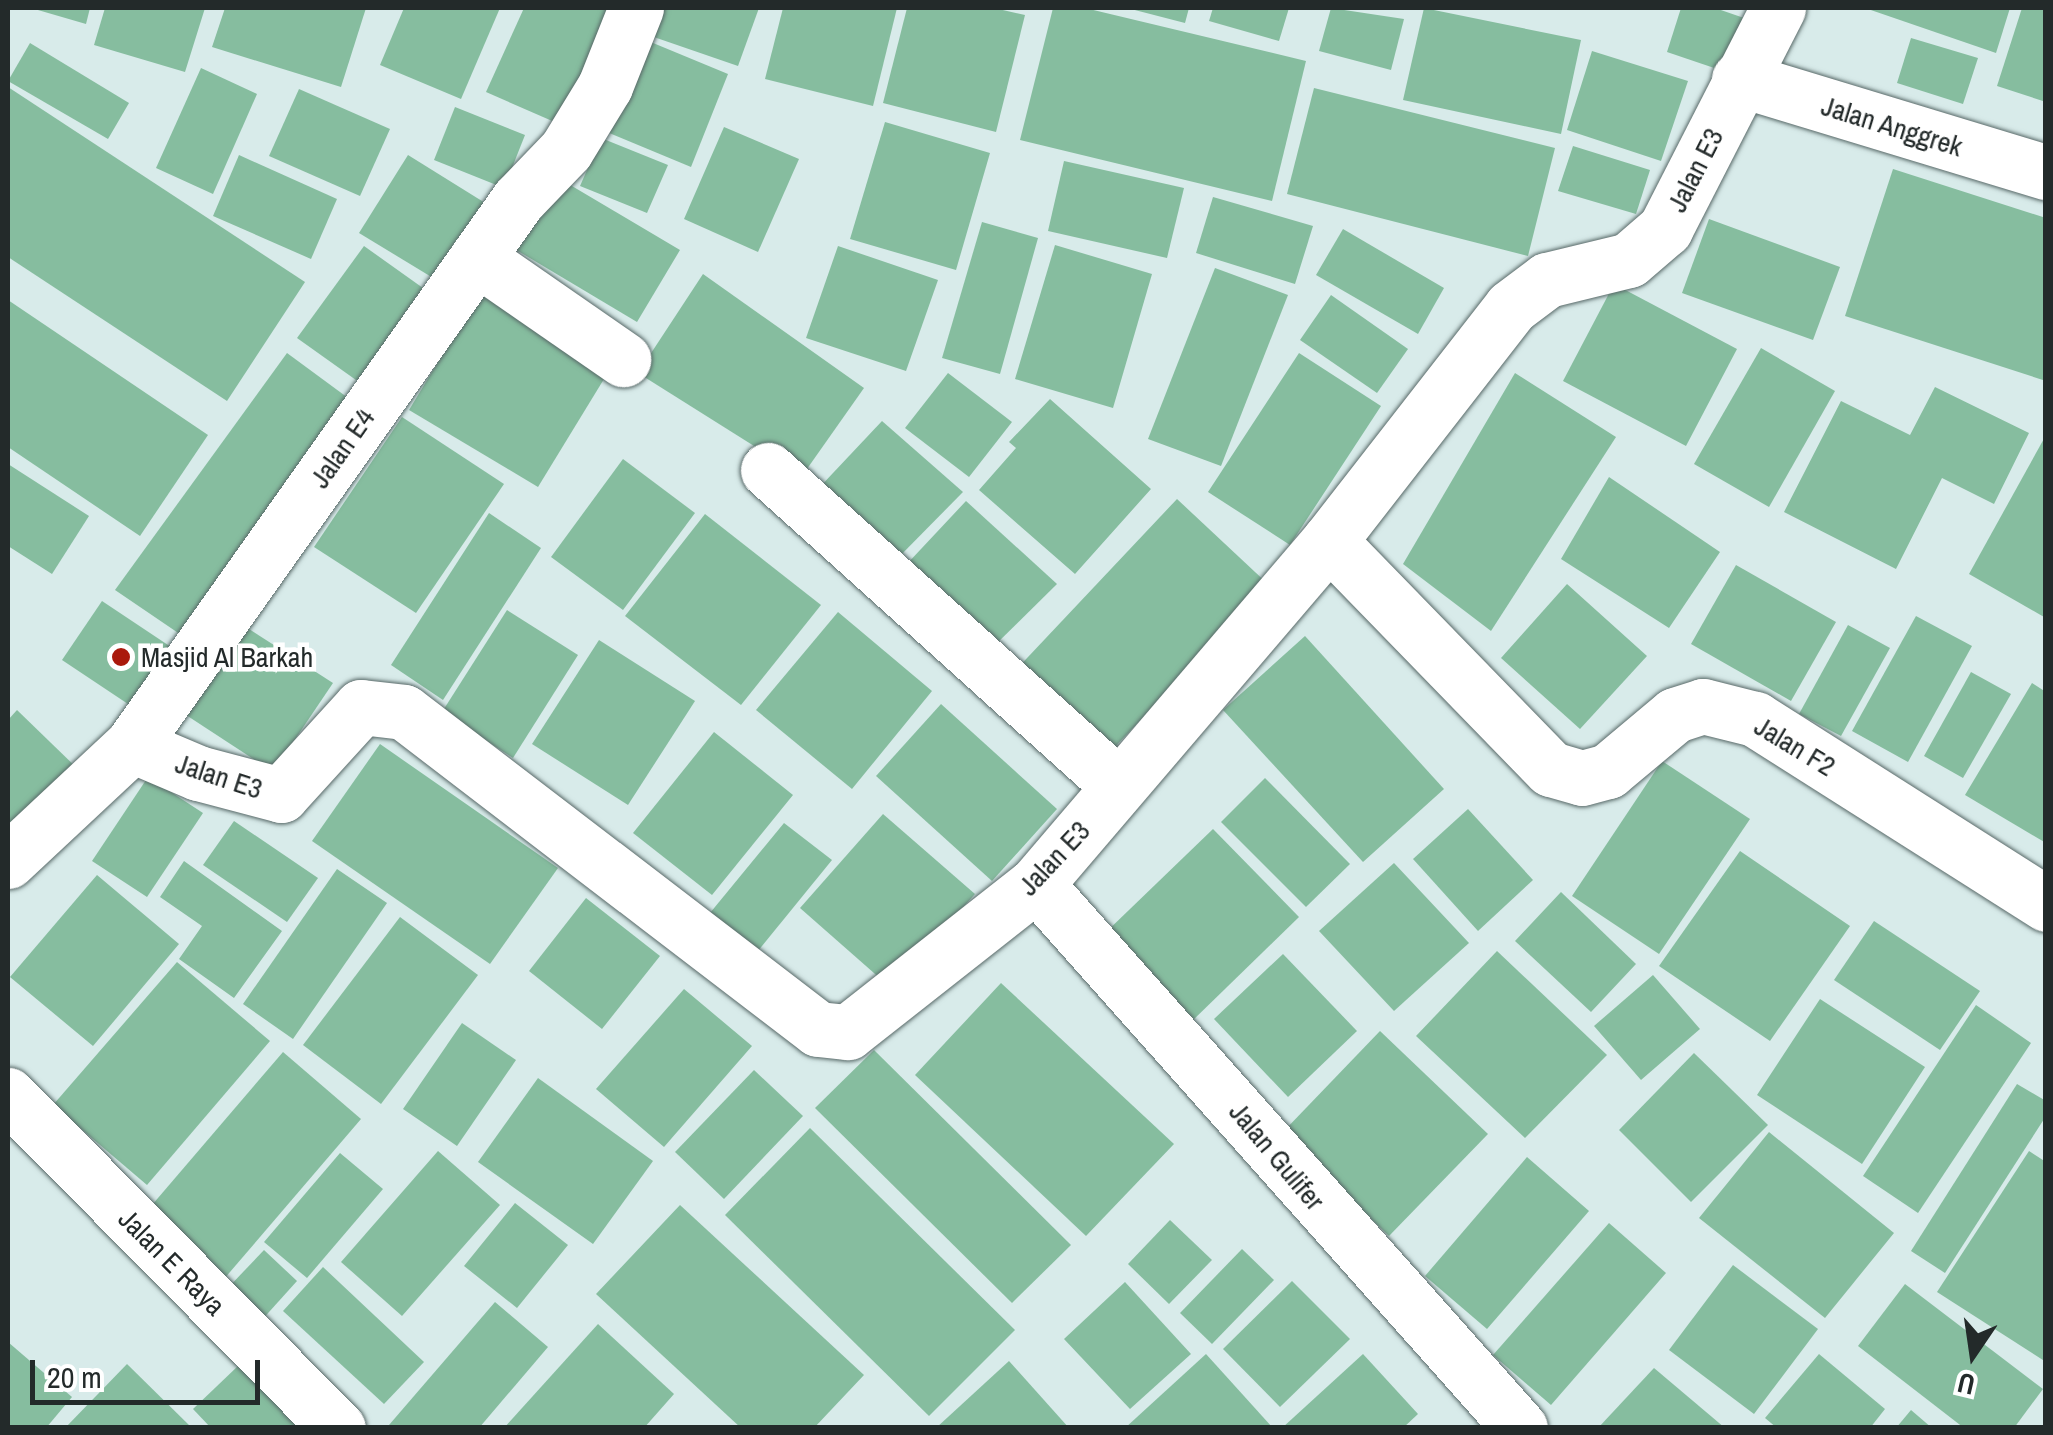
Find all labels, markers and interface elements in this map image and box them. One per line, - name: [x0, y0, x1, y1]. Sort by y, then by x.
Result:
- street label: Jalan Anggrek: [1817, 88, 1967, 164]
- street label: Jalan E3: [1660, 123, 1730, 217]
- street label: Jalan E4: [303, 402, 381, 494]
- place label: Masjid Al Barkah: [141, 640, 315, 674]
- marker: Masjid Al Barkah: [110, 646, 132, 668]
- street label: Jalan F2: [1749, 709, 1841, 783]
- street label: Jalan E3: [171, 746, 267, 806]
- street label: Jalan E3: [1011, 814, 1097, 902]
- street label: Jalan Gulifer: [1222, 1095, 1332, 1217]
- street label: Jalan E Raya: [112, 1202, 232, 1322]
- north arrow: [1923, 1305, 2023, 1405]
- scale bar: [35, 1340, 265, 1402]
- text: 20 m: [47, 1357, 102, 1397]
- text: U: [1954, 1364, 1979, 1405]

